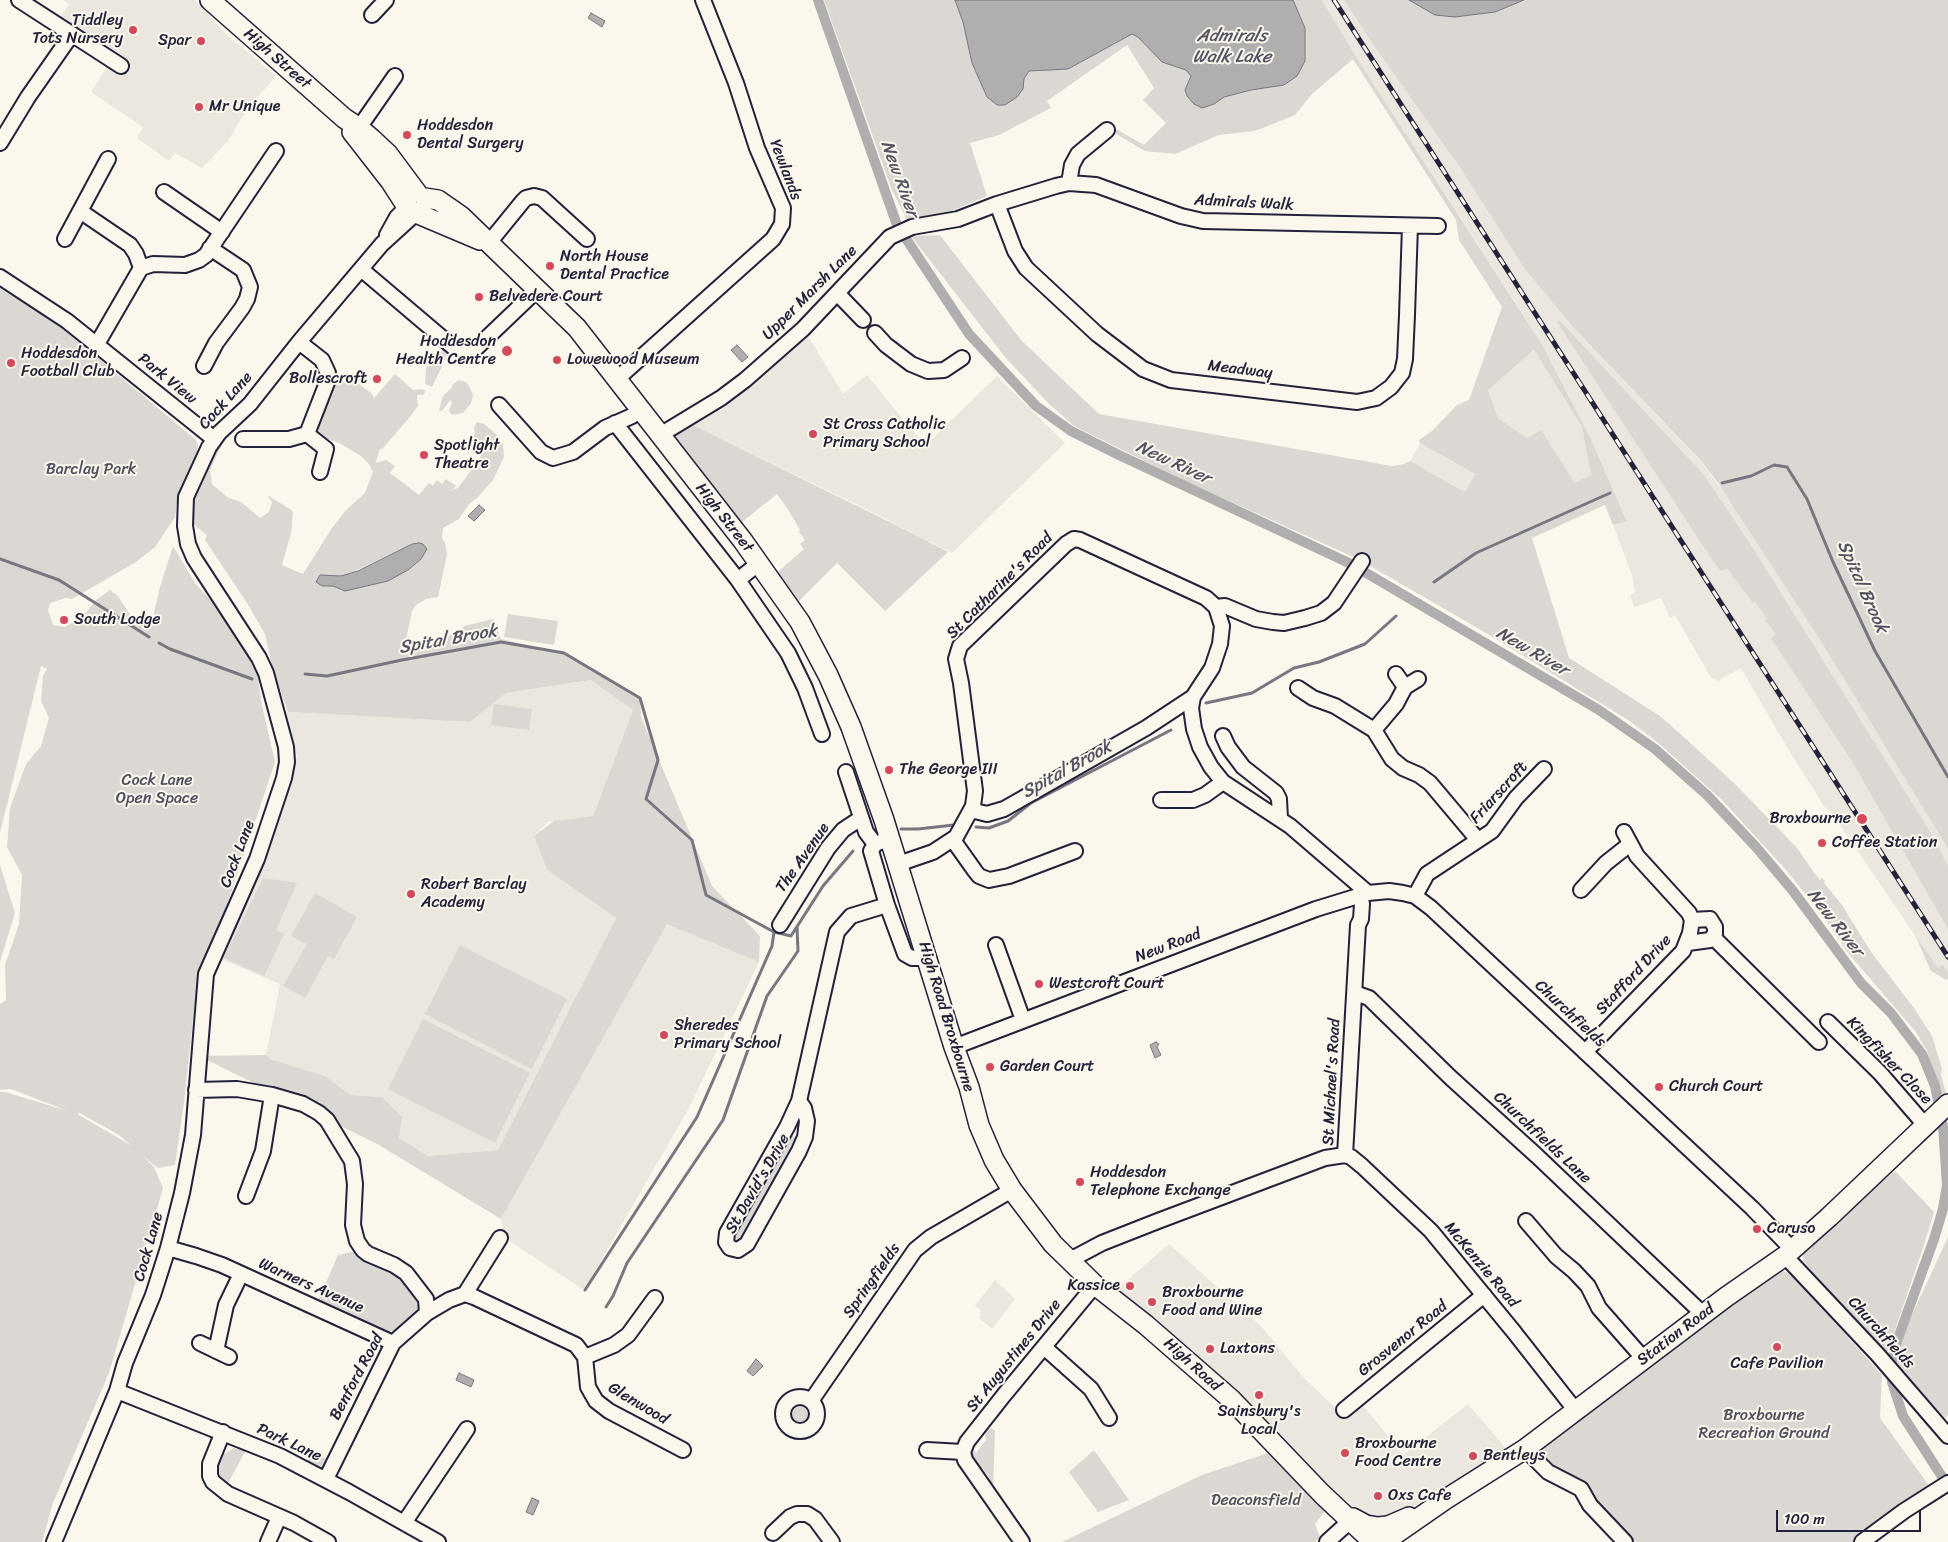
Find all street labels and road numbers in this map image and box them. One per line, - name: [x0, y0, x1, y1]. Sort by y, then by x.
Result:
- street label: High Street: [239, 25, 315, 93]
- street label: Yewlands: [765, 137, 805, 203]
- street label: Admirals Walk: [1194, 191, 1294, 215]
- street label: Upper Marsh Lane: [759, 242, 861, 344]
- street label: Park View: [134, 349, 200, 409]
- street label: Meadway: [1207, 357, 1273, 383]
- street label: Cock Lane: [195, 368, 257, 434]
- street label: High Street: [691, 479, 757, 557]
- street label: St Catharine's Road: [943, 529, 1057, 643]
- street label: Friarscroft: [1466, 758, 1532, 828]
- street label: Cock Lane: [216, 817, 260, 891]
- street label: The Avenue: [772, 819, 834, 897]
- street label: New Road: [1132, 925, 1204, 967]
- street label: Stafford Drive: [1592, 931, 1676, 1019]
- street label: High Road Broxbourne: [914, 939, 978, 1095]
- street label: Churchfields: [1530, 976, 1610, 1052]
- street label: Kingfisher Close: [1842, 1013, 1936, 1109]
- street label: St Michael's Road: [1319, 1018, 1345, 1146]
- street label: Churchfields Lane: [1489, 1088, 1595, 1188]
- street label: St David's Drive: [722, 1131, 794, 1237]
- street label: Cock Lane: [130, 1210, 168, 1284]
- street label: McKenzie Road: [1440, 1218, 1522, 1312]
- street label: Springfields: [839, 1240, 905, 1322]
- street label: Warners Avenue: [256, 1254, 366, 1318]
- street label: Churchfields: [1844, 1293, 1918, 1373]
- street label: St Augustines Drive: [963, 1296, 1065, 1416]
- street label: Grosvenor Road: [1355, 1297, 1451, 1381]
- street label: Station Road: [1634, 1300, 1718, 1370]
- street label: Benford Road: [326, 1330, 388, 1424]
- street label: High Road: [1159, 1334, 1225, 1396]
- street label: Glenwood: [604, 1379, 672, 1429]
- street label: Park Lane: [254, 1420, 324, 1466]

